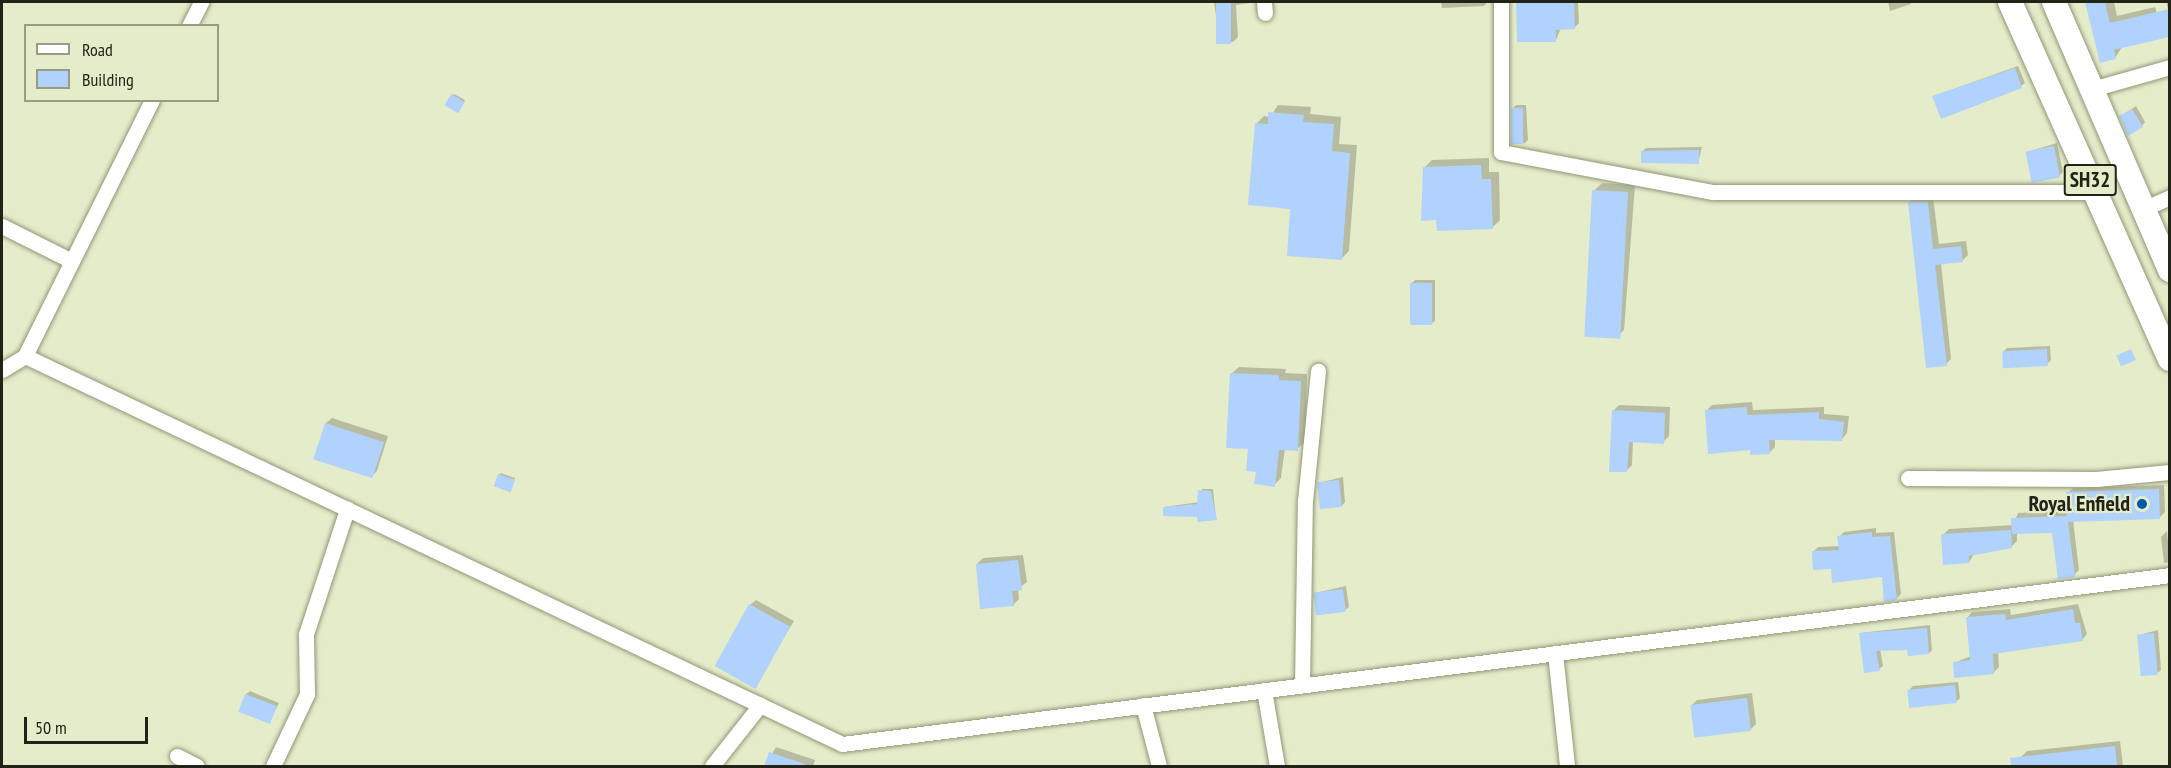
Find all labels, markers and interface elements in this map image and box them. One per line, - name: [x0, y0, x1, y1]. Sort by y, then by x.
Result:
- legend: [24, 24, 219, 102]
- text: Road: [82, 38, 113, 61]
- text: Building: [82, 68, 134, 91]
- road number: SH32: [2063, 162, 2117, 198]
- place label: Royal Enfield: [2028, 491, 2130, 517]
- marker: Royal Enfield: [2135, 497, 2149, 511]
- scale bar: [27, 705, 152, 743]
- text: 50 m: [35, 716, 67, 739]

